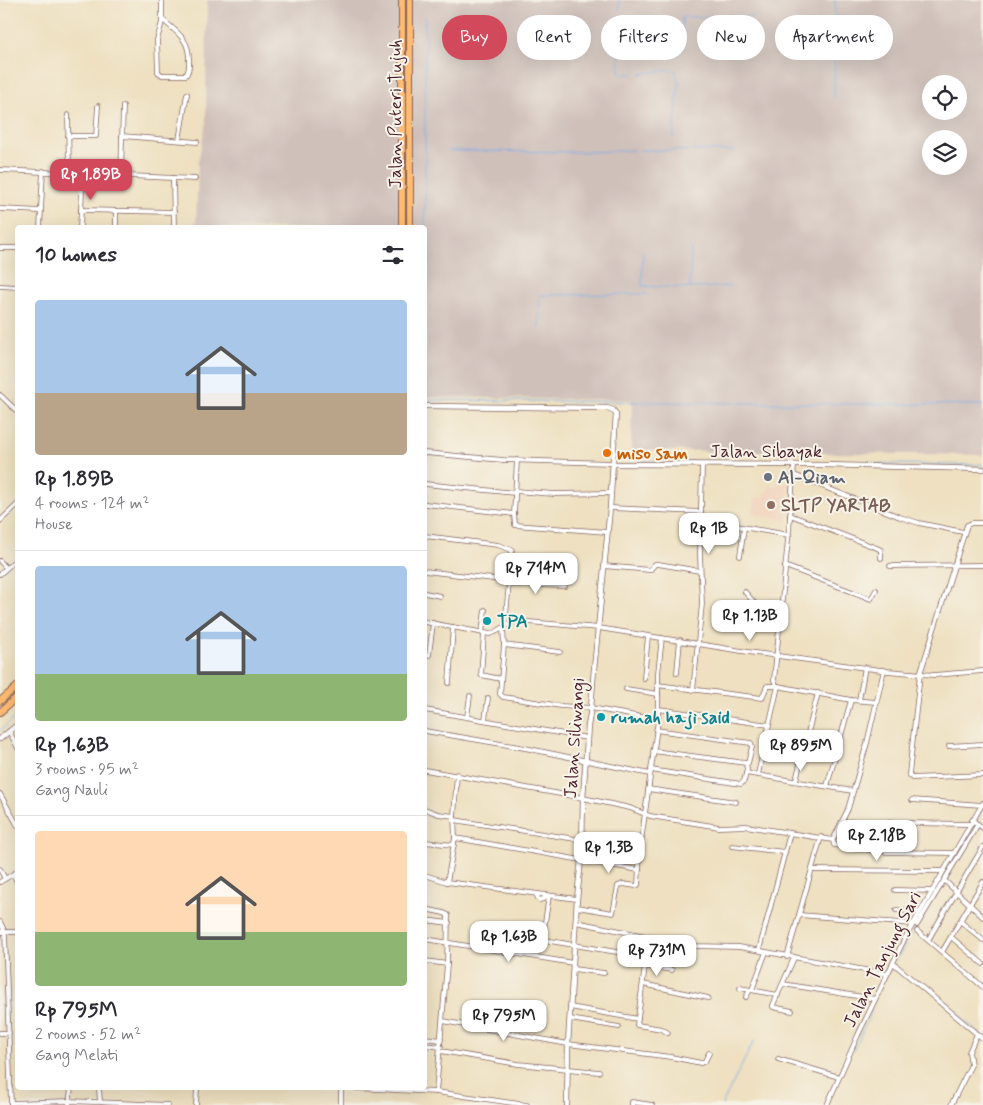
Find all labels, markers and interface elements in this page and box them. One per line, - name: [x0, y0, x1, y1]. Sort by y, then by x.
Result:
- chip: Buy: [442, 15, 507, 60]
- chip: Rent: [517, 15, 591, 60]
- chip: Filters: [601, 15, 687, 60]
- chip: New: [697, 15, 765, 60]
- chip: Apartment: [775, 15, 893, 60]
- street label: Jalan Puteri Tujuh: [384, 39, 408, 189]
- map controls: [922, 75, 967, 175]
- button: locate: [922, 75, 967, 120]
- button: layers: [922, 130, 967, 175]
- pin: Rp 1.89B: [39, 158, 143, 201]
- text: Rp 1.89B: [61, 164, 121, 185]
- text: 10 homes: [35, 241, 117, 269]
- icon: filters: [379, 241, 407, 269]
- icon: home: [176, 333, 266, 423]
- street label: Jalan Sibayak: [710, 440, 822, 464]
- place label: miso sam: [617, 442, 688, 466]
- marker: miso sam: [601, 447, 613, 459]
- text: Rp 1.89B: [35, 465, 114, 493]
- place label: Al-Qiam: [778, 466, 846, 490]
- marker: Al-Qiam: [762, 471, 774, 483]
- text: 4 rooms · 124 m²: [35, 493, 150, 514]
- place label: SLTP YARTAB: [781, 494, 891, 518]
- marker: SLTP YARTAB: [765, 499, 777, 511]
- pin: Rp 1B: [674, 512, 744, 555]
- text: House: [35, 514, 73, 535]
- text: Rp 1B: [690, 518, 728, 539]
- pin: Rp 714M: [490, 552, 582, 595]
- text: Rp 714M: [506, 558, 566, 579]
- icon: home: [176, 598, 266, 688]
- pin: Rp 1.13B: [698, 600, 802, 642]
- text: Rp 1.13B: [722, 605, 778, 626]
- place label: TPA: [497, 610, 528, 634]
- marker: TPA: [481, 615, 493, 627]
- street label: Jalan Siliwangi: [559, 677, 592, 799]
- place label: rumah haji said: [611, 706, 730, 730]
- marker: rumah haji said: [595, 711, 607, 723]
- pin: Rp 895M: [755, 730, 847, 772]
- text: Rp 1.63B: [35, 731, 109, 759]
- text: Rp 895M: [770, 735, 832, 756]
- text: 3 rooms · 95 m²: [35, 759, 139, 780]
- text: Gang Nauli: [35, 780, 108, 801]
- pin: Rp 2.18B: [825, 820, 929, 862]
- text: Rp 2.18B: [848, 825, 906, 846]
- pin: Rp 1.3B: [563, 832, 655, 874]
- text: Rp 1.3B: [585, 837, 633, 858]
- icon: home: [176, 863, 266, 953]
- street label: Jalan Tanjung Sari: [838, 887, 929, 1032]
- pin: Rp 1.63B: [457, 920, 561, 963]
- text: Rp 1.63B: [481, 926, 537, 947]
- pin: Rp 731M: [611, 934, 703, 977]
- text: Rp 731M: [628, 940, 686, 961]
- text: Rp 795M: [35, 996, 117, 1024]
- pin: Rp 795M: [458, 1000, 550, 1042]
- text: Rp 795M: [473, 1005, 535, 1026]
- text: 2 rooms · 52 m²: [35, 1024, 141, 1045]
- text: Gang Melati: [35, 1045, 118, 1066]

